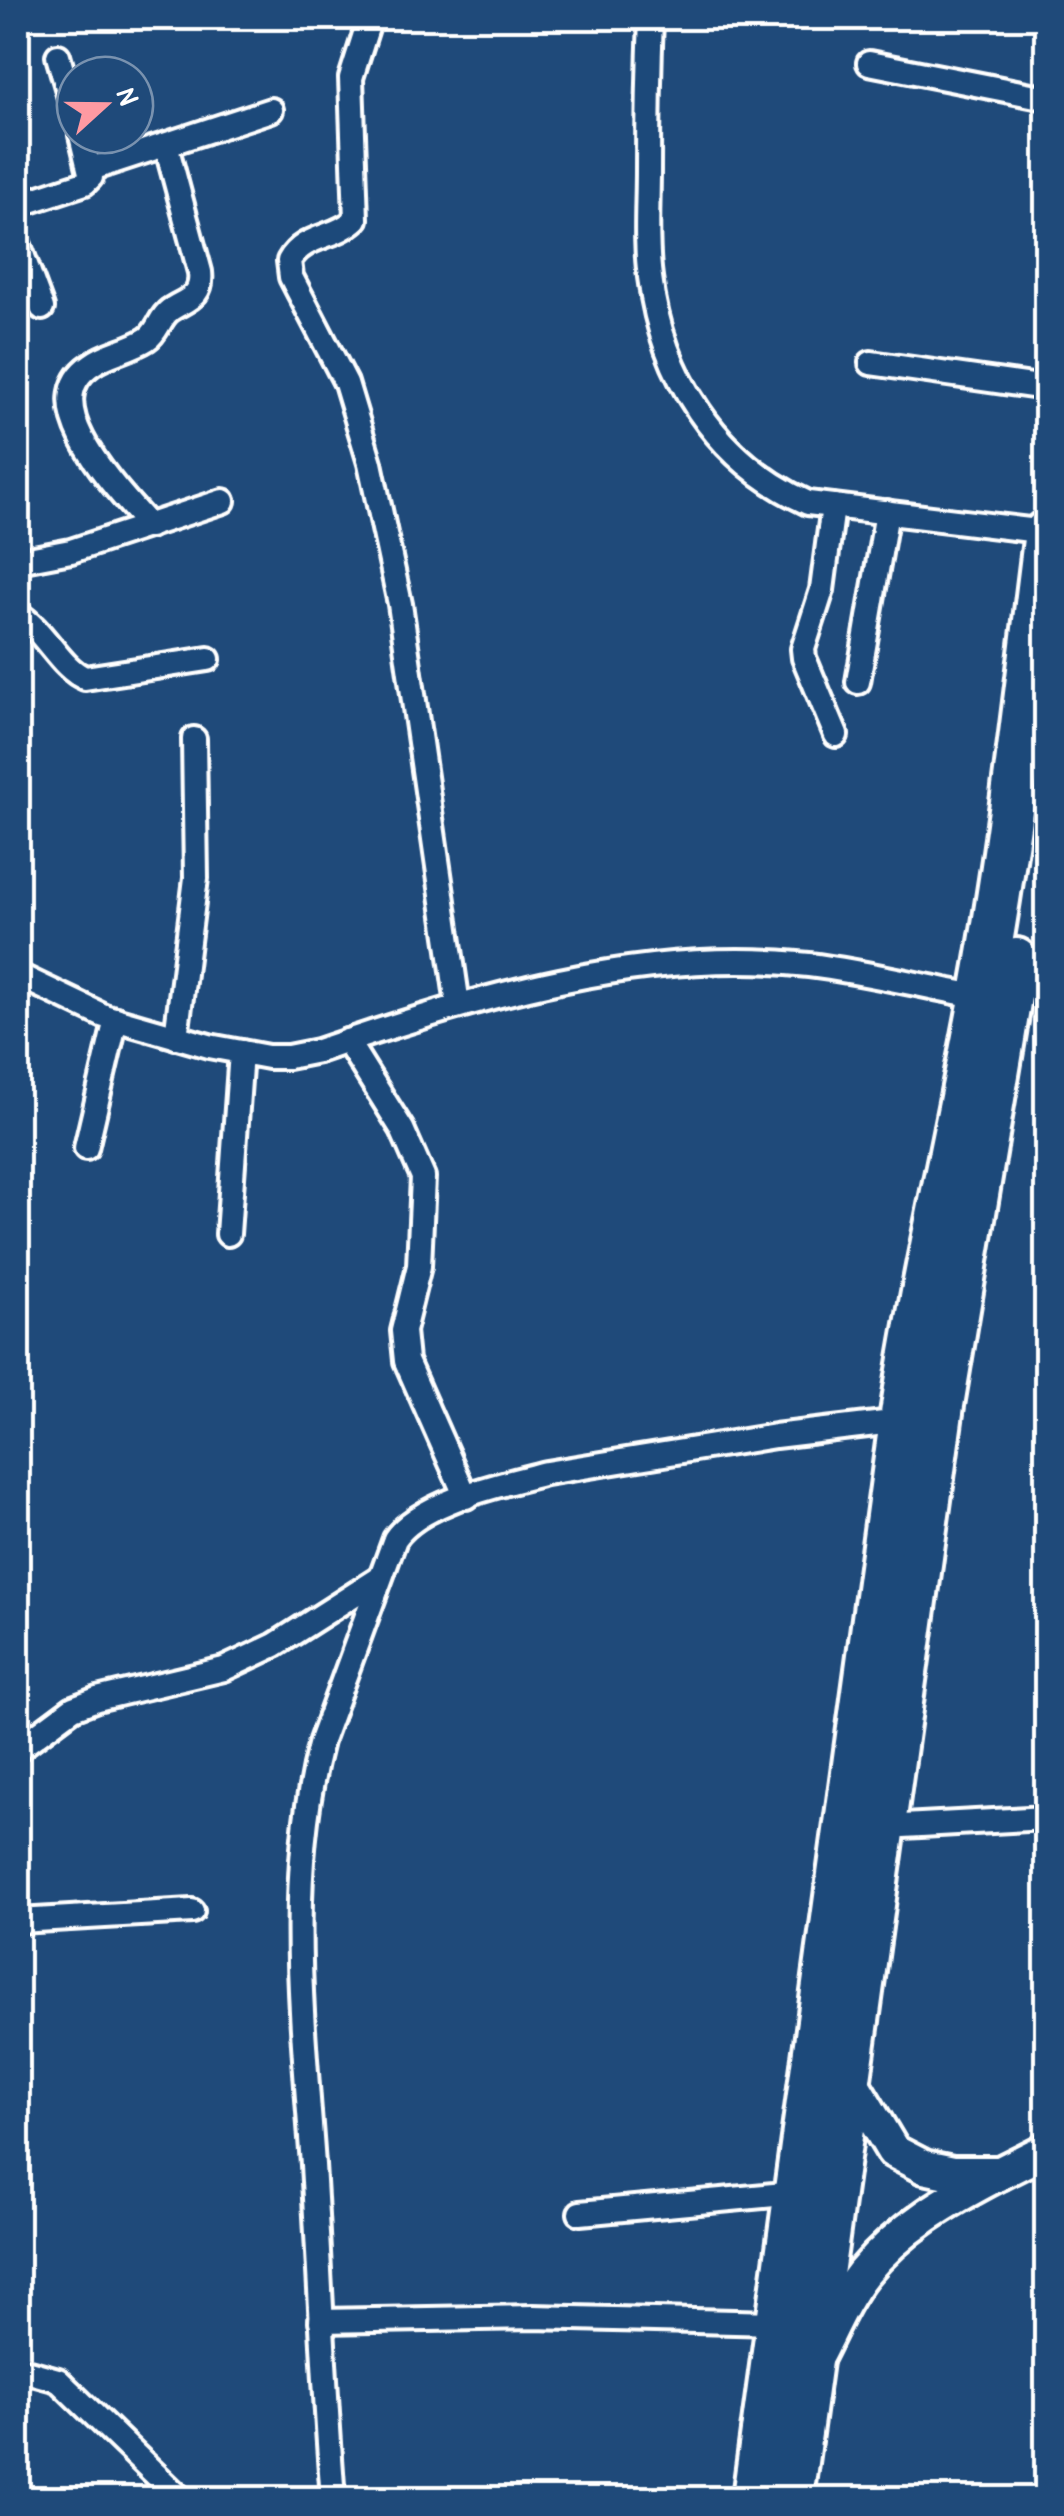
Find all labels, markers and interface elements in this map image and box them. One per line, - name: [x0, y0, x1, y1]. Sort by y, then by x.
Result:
- north arrow: [55, 55, 155, 155]
- text: N: [108, 82, 149, 110]

